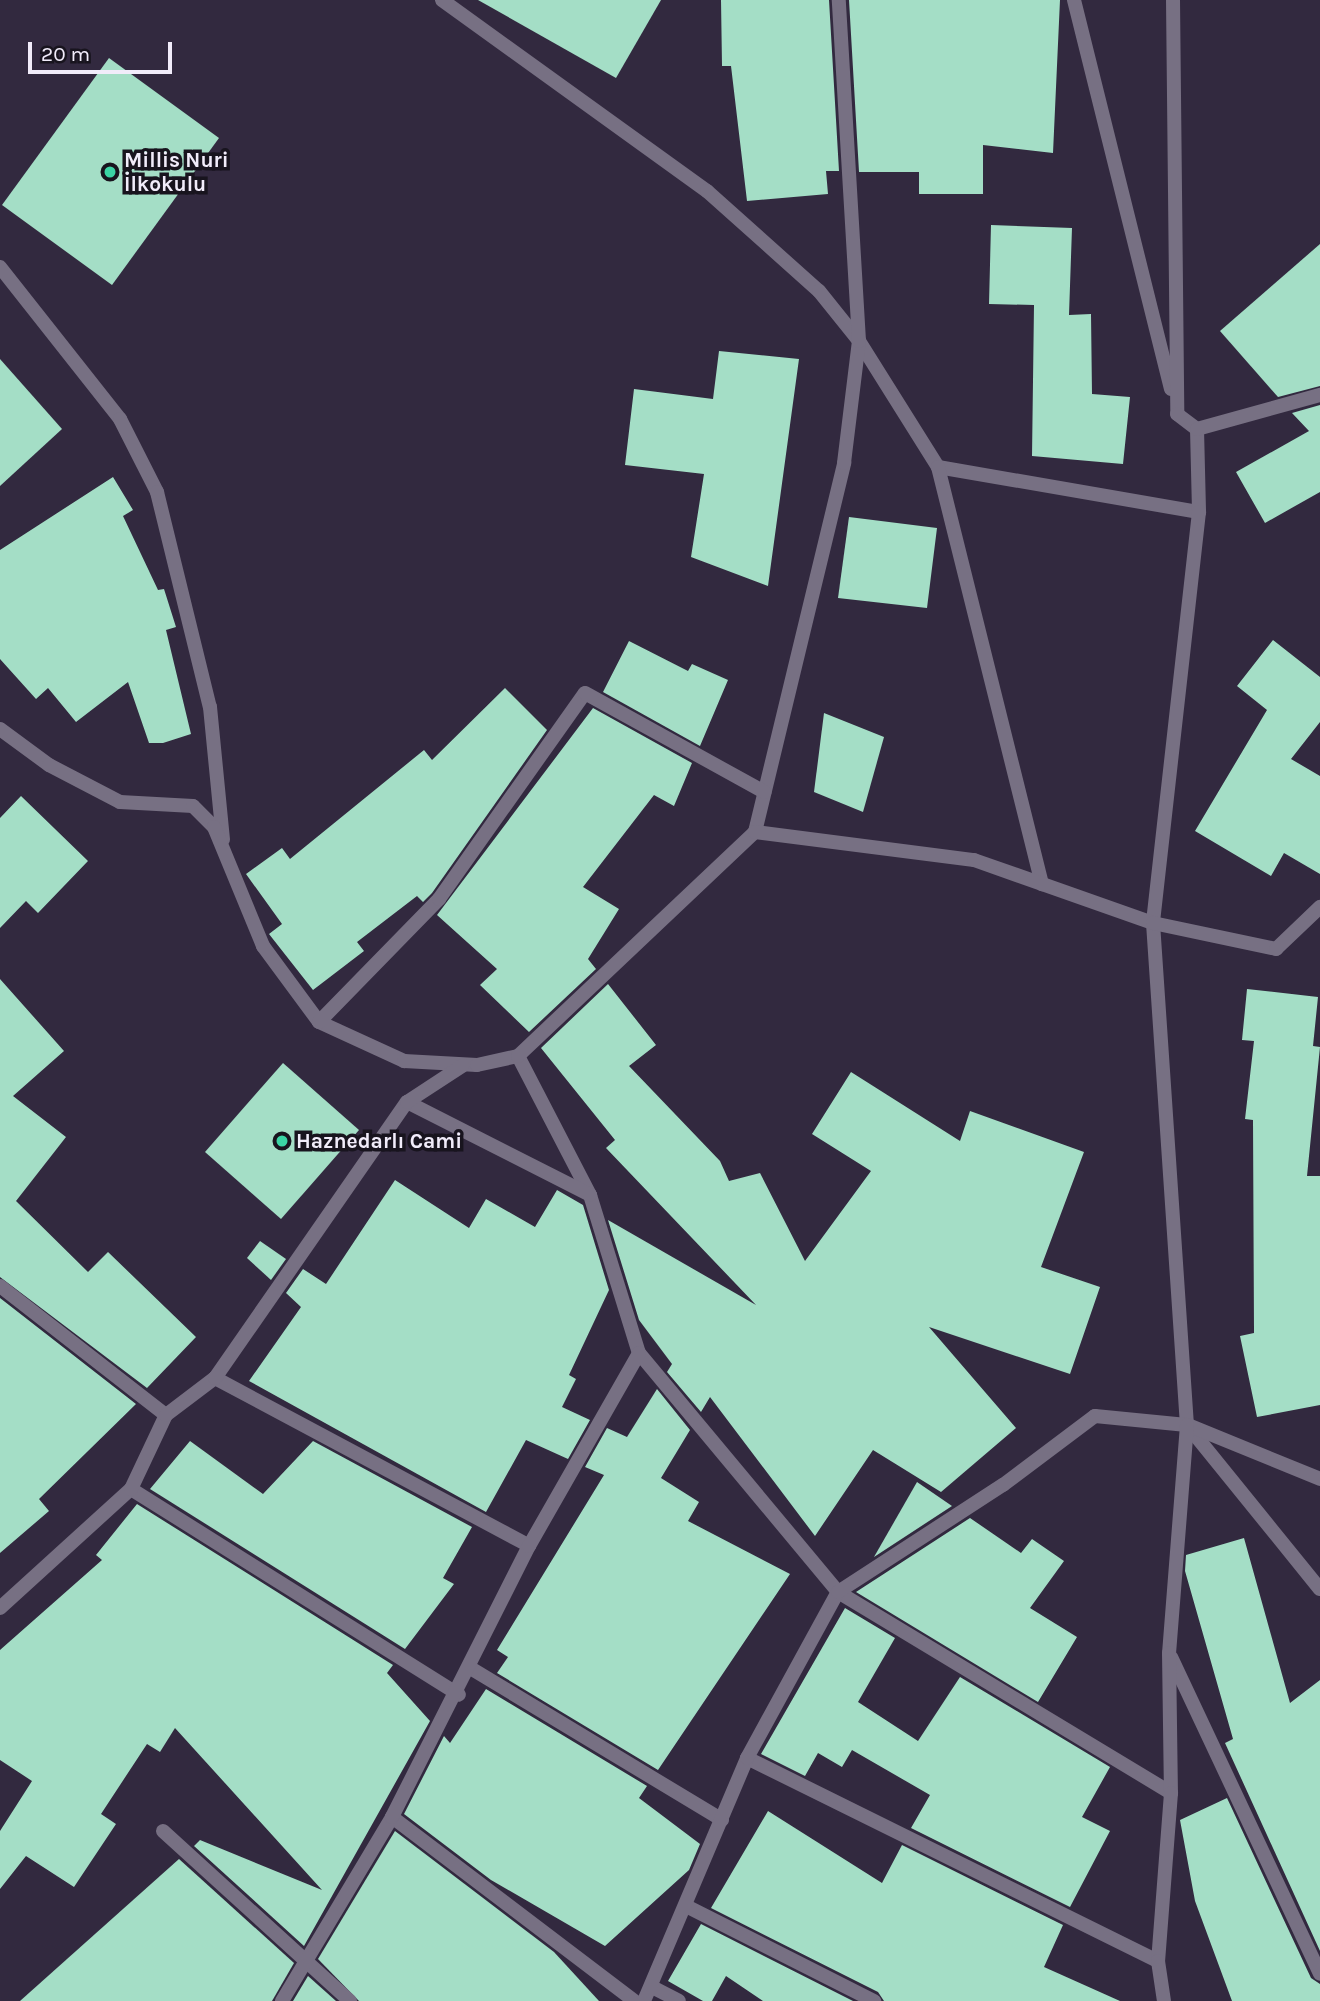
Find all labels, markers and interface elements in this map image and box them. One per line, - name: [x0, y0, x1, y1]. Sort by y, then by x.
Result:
- scale bar: [32, 28, 175, 72]
- text: 20 m: [41, 42, 90, 66]
- place label: Millis Nuri İlkokulu: [124, 147, 229, 197]
- marker: Millis Nuri İlkokulu: [102, 164, 118, 180]
- place label: Haznedarlı Cami: [296, 1128, 462, 1154]
- marker: Haznedarlı Cami: [274, 1133, 290, 1149]

